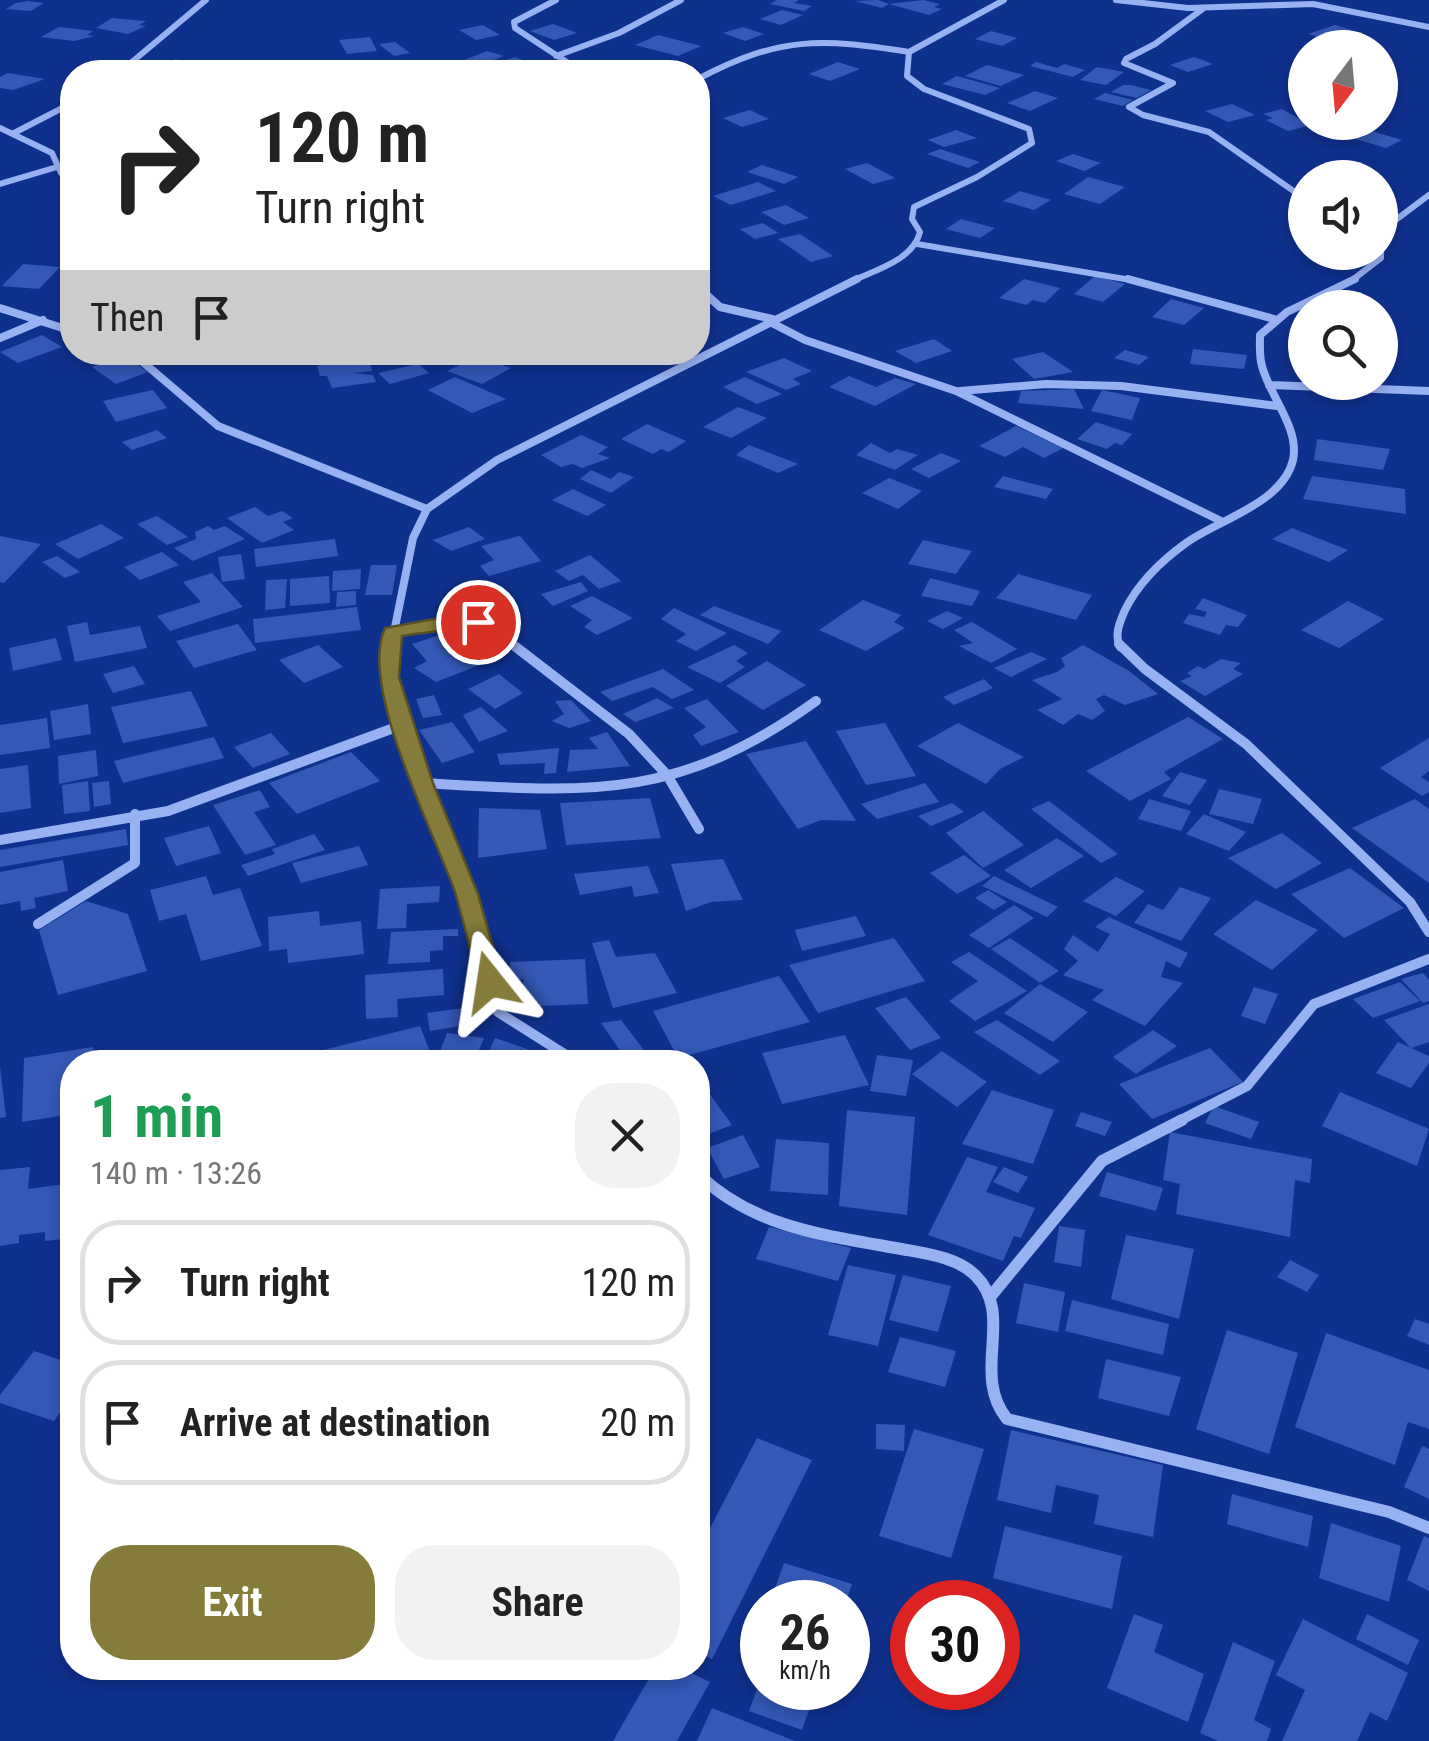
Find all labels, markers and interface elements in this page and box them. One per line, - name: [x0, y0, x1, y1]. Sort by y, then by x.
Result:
- north arrow: [1288, 30, 1398, 140]
- map controls: [1288, 30, 1398, 400]
- text: 120 m: [255, 97, 429, 179]
- icon: right: [90, 100, 220, 230]
- button: sound: [1288, 160, 1398, 270]
- text: Turn right: [255, 181, 425, 234]
- icon: arrive: [184, 290, 239, 345]
- button: search: [1288, 290, 1398, 400]
- text: Then: [90, 296, 164, 340]
- pin: [436, 580, 521, 665]
- icon: arrive: [451, 595, 506, 650]
- position arrow: [438, 930, 542, 1034]
- text: 1 min: [90, 1081, 223, 1152]
- button: close: [575, 1083, 680, 1188]
- text: 140 m · 13:26: [90, 1154, 262, 1192]
- icon: right: [95, 1255, 150, 1310]
- text: Turn right: [180, 1261, 330, 1305]
- text: 120 m: [581, 1261, 675, 1305]
- icon: arrive: [95, 1395, 150, 1450]
- text: Arrive at destination: [180, 1401, 490, 1445]
- text: 20 m: [600, 1401, 675, 1445]
- button: Exit: [90, 1545, 375, 1660]
- button: Share: [395, 1545, 680, 1660]
- speed limit sign: 30: [890, 1580, 1020, 1710]
- text: 26: [780, 1604, 830, 1662]
- text: km/h: [779, 1656, 831, 1685]

